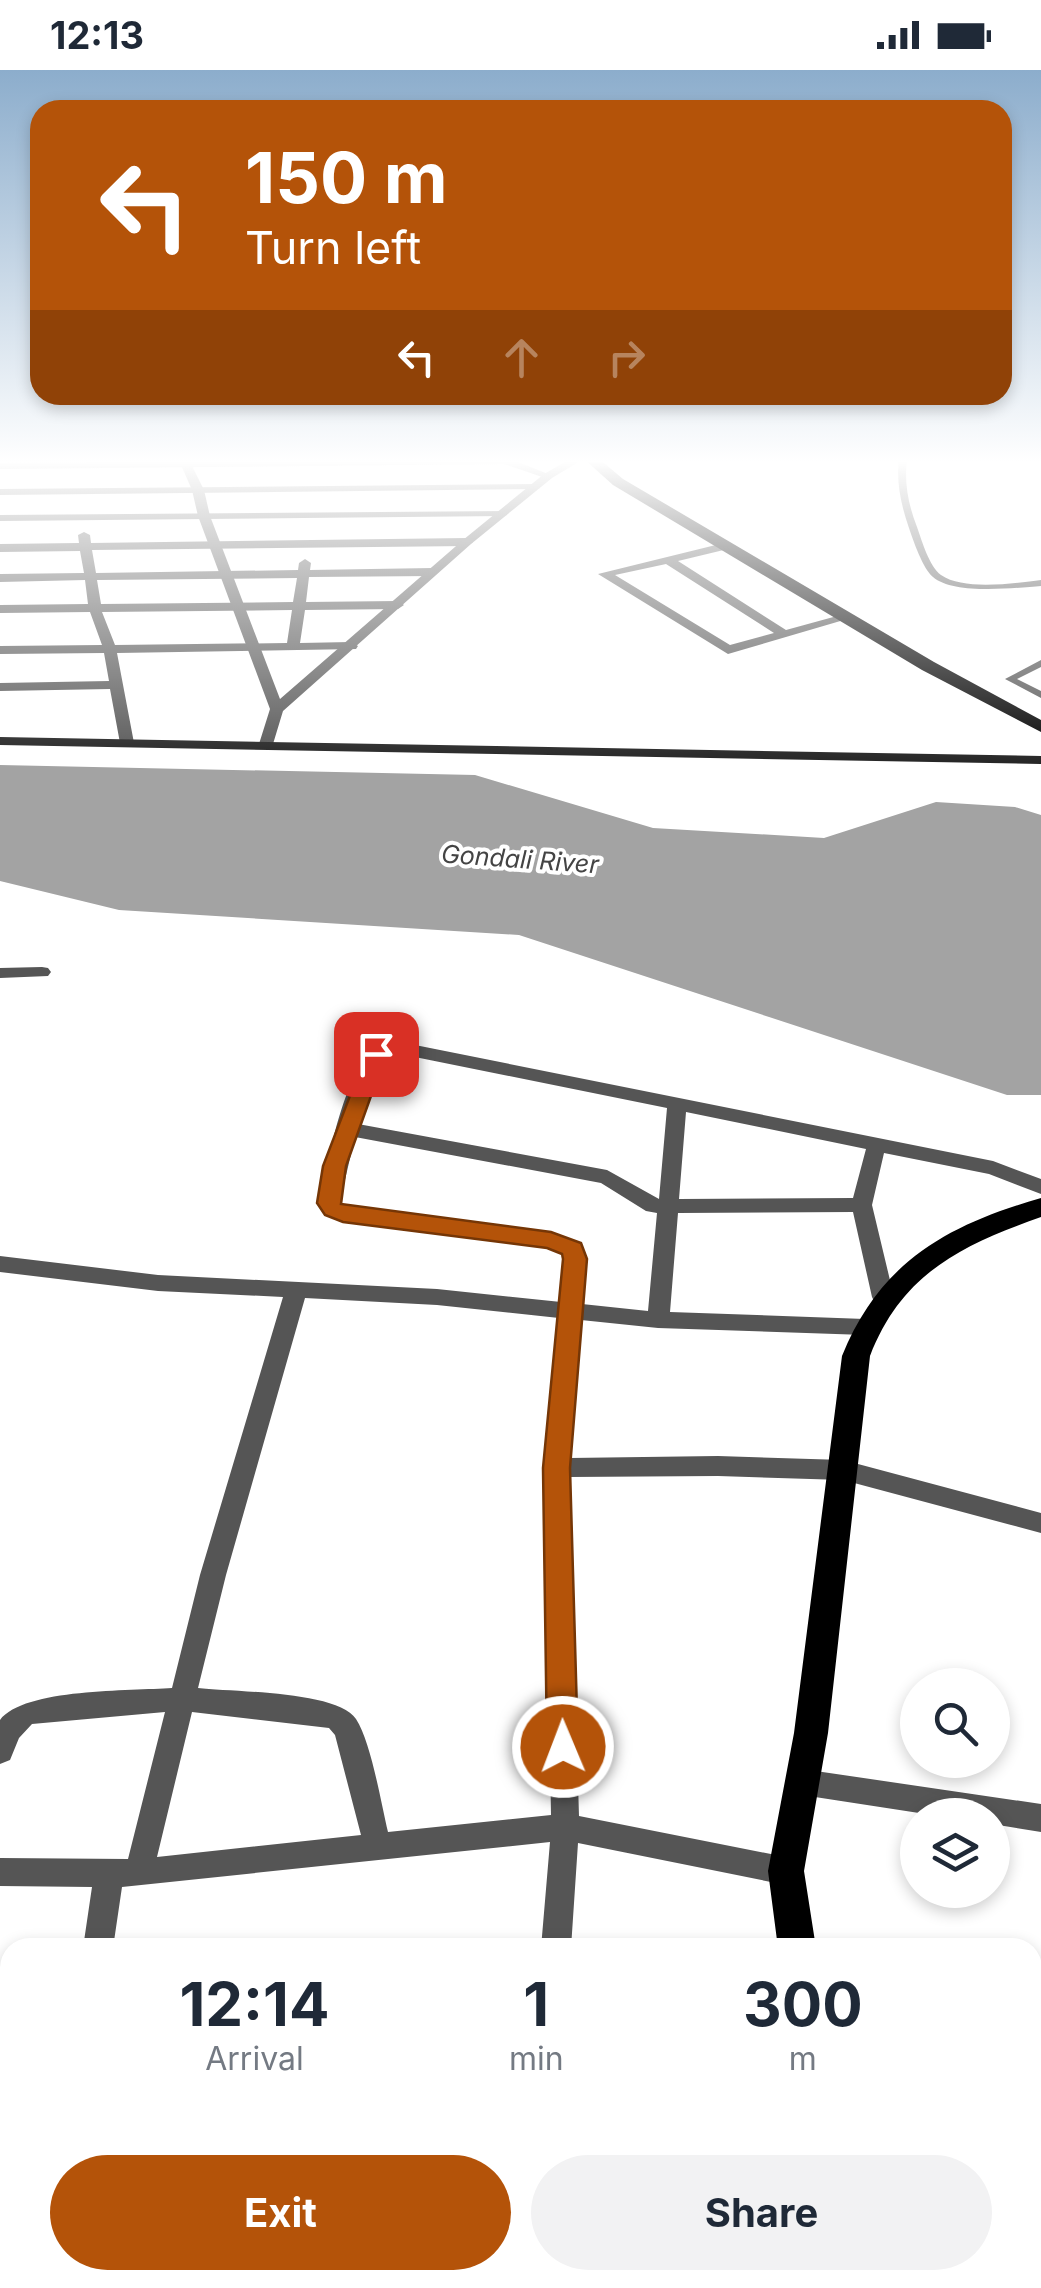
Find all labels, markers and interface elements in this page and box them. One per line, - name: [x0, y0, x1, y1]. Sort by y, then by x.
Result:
- text: 12:13: [50, 12, 144, 58]
- text: 150 m: [245, 135, 448, 220]
- icon: left: [80, 140, 210, 270]
- text: Turn left: [245, 220, 421, 275]
- icon: left: [389, 330, 444, 385]
- icon: ahead: [494, 330, 549, 385]
- icon: right: [599, 330, 654, 385]
- water label: Gondali River: [440, 839, 600, 880]
- pin: [334, 1012, 419, 1097]
- icon: arrive: [349, 1027, 404, 1082]
- map controls: [900, 1668, 1010, 1908]
- button: search: [900, 1668, 1010, 1778]
- position arrow: [511, 1695, 615, 1799]
- button: layers: [900, 1798, 1010, 1908]
- text: 12:14: [179, 1968, 330, 2040]
- text: 1: [523, 1968, 549, 2040]
- text: 300: [743, 1968, 863, 2040]
- text: Arrival: [205, 2039, 304, 2078]
- text: min: [509, 2039, 564, 2078]
- text: m: [789, 2039, 817, 2078]
- button: Exit: [50, 2155, 511, 2270]
- button: Share: [531, 2155, 992, 2270]

